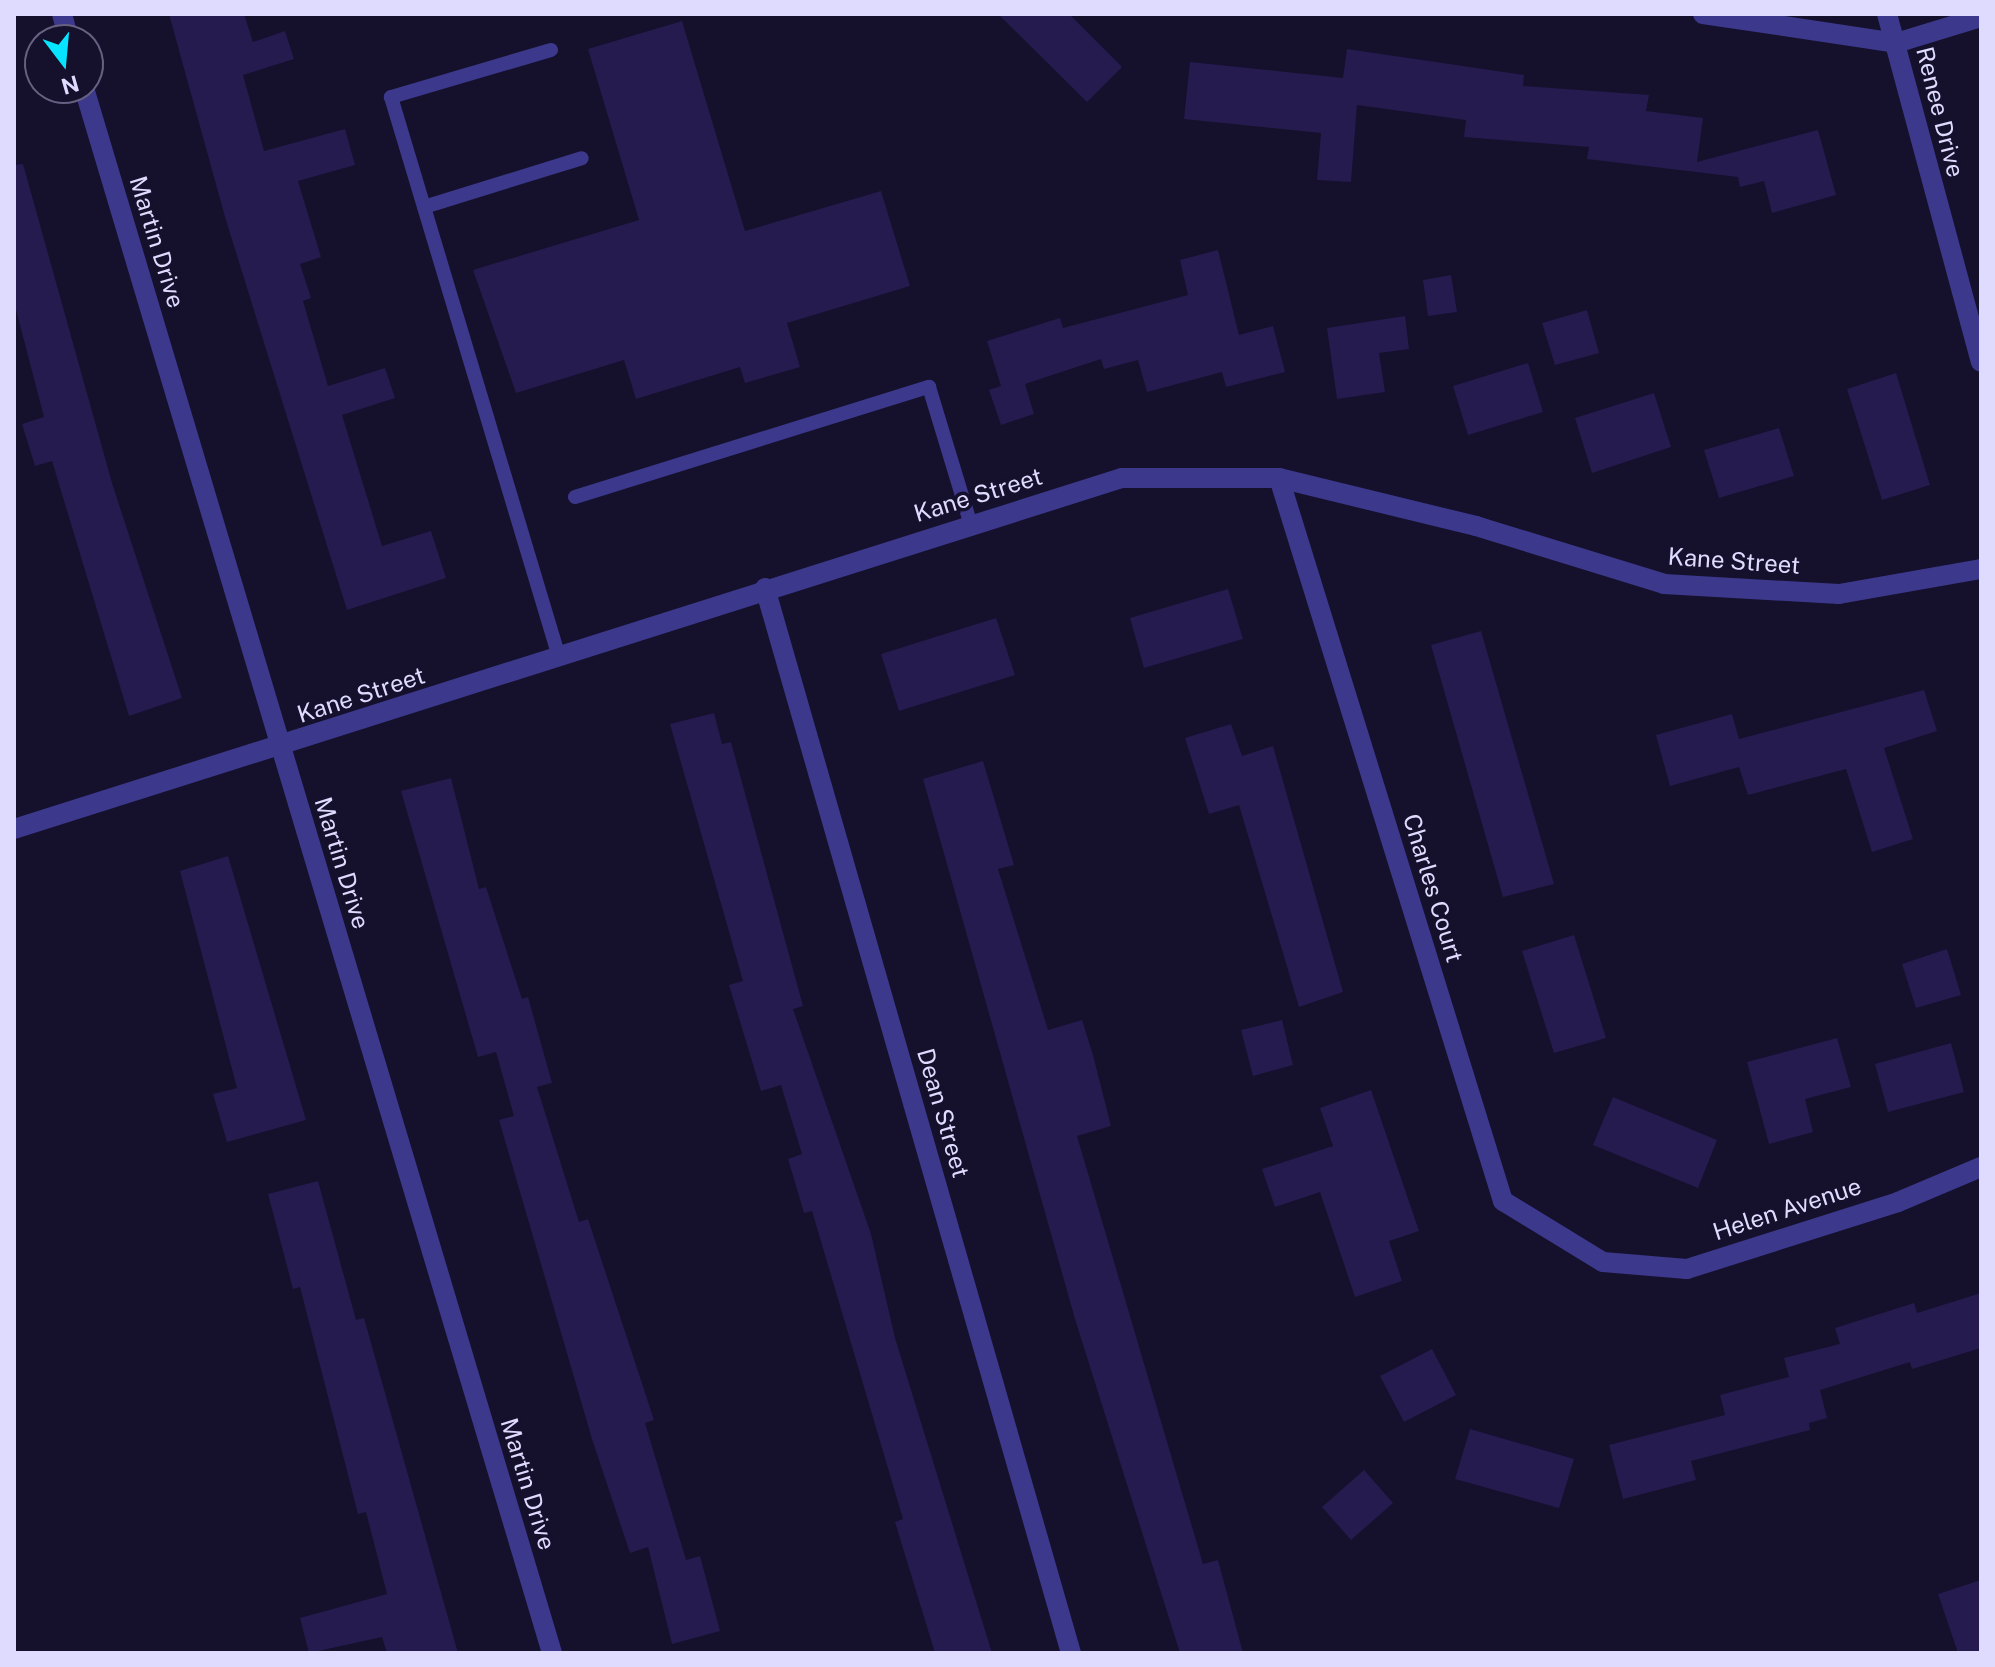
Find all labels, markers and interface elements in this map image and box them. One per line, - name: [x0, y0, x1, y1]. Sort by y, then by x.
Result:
- north arrow: [24, 24, 104, 104]
- street label: Renee Drive: [1910, 44, 1970, 180]
- text: N: [58, 70, 82, 100]
- street label: Martin Drive: [123, 173, 191, 311]
- street label: Kane Street: [910, 462, 1046, 528]
- street label: Kane Street: [1667, 542, 1801, 580]
- street label: Kane Street: [293, 661, 429, 729]
- street label: Martin Drive: [308, 794, 376, 932]
- street label: Charles Court: [1397, 810, 1469, 966]
- street label: Dean Street: [911, 1045, 975, 1181]
- street label: Helen Avenue: [1709, 1171, 1865, 1247]
- street label: Martin Drive: [494, 1415, 562, 1553]

